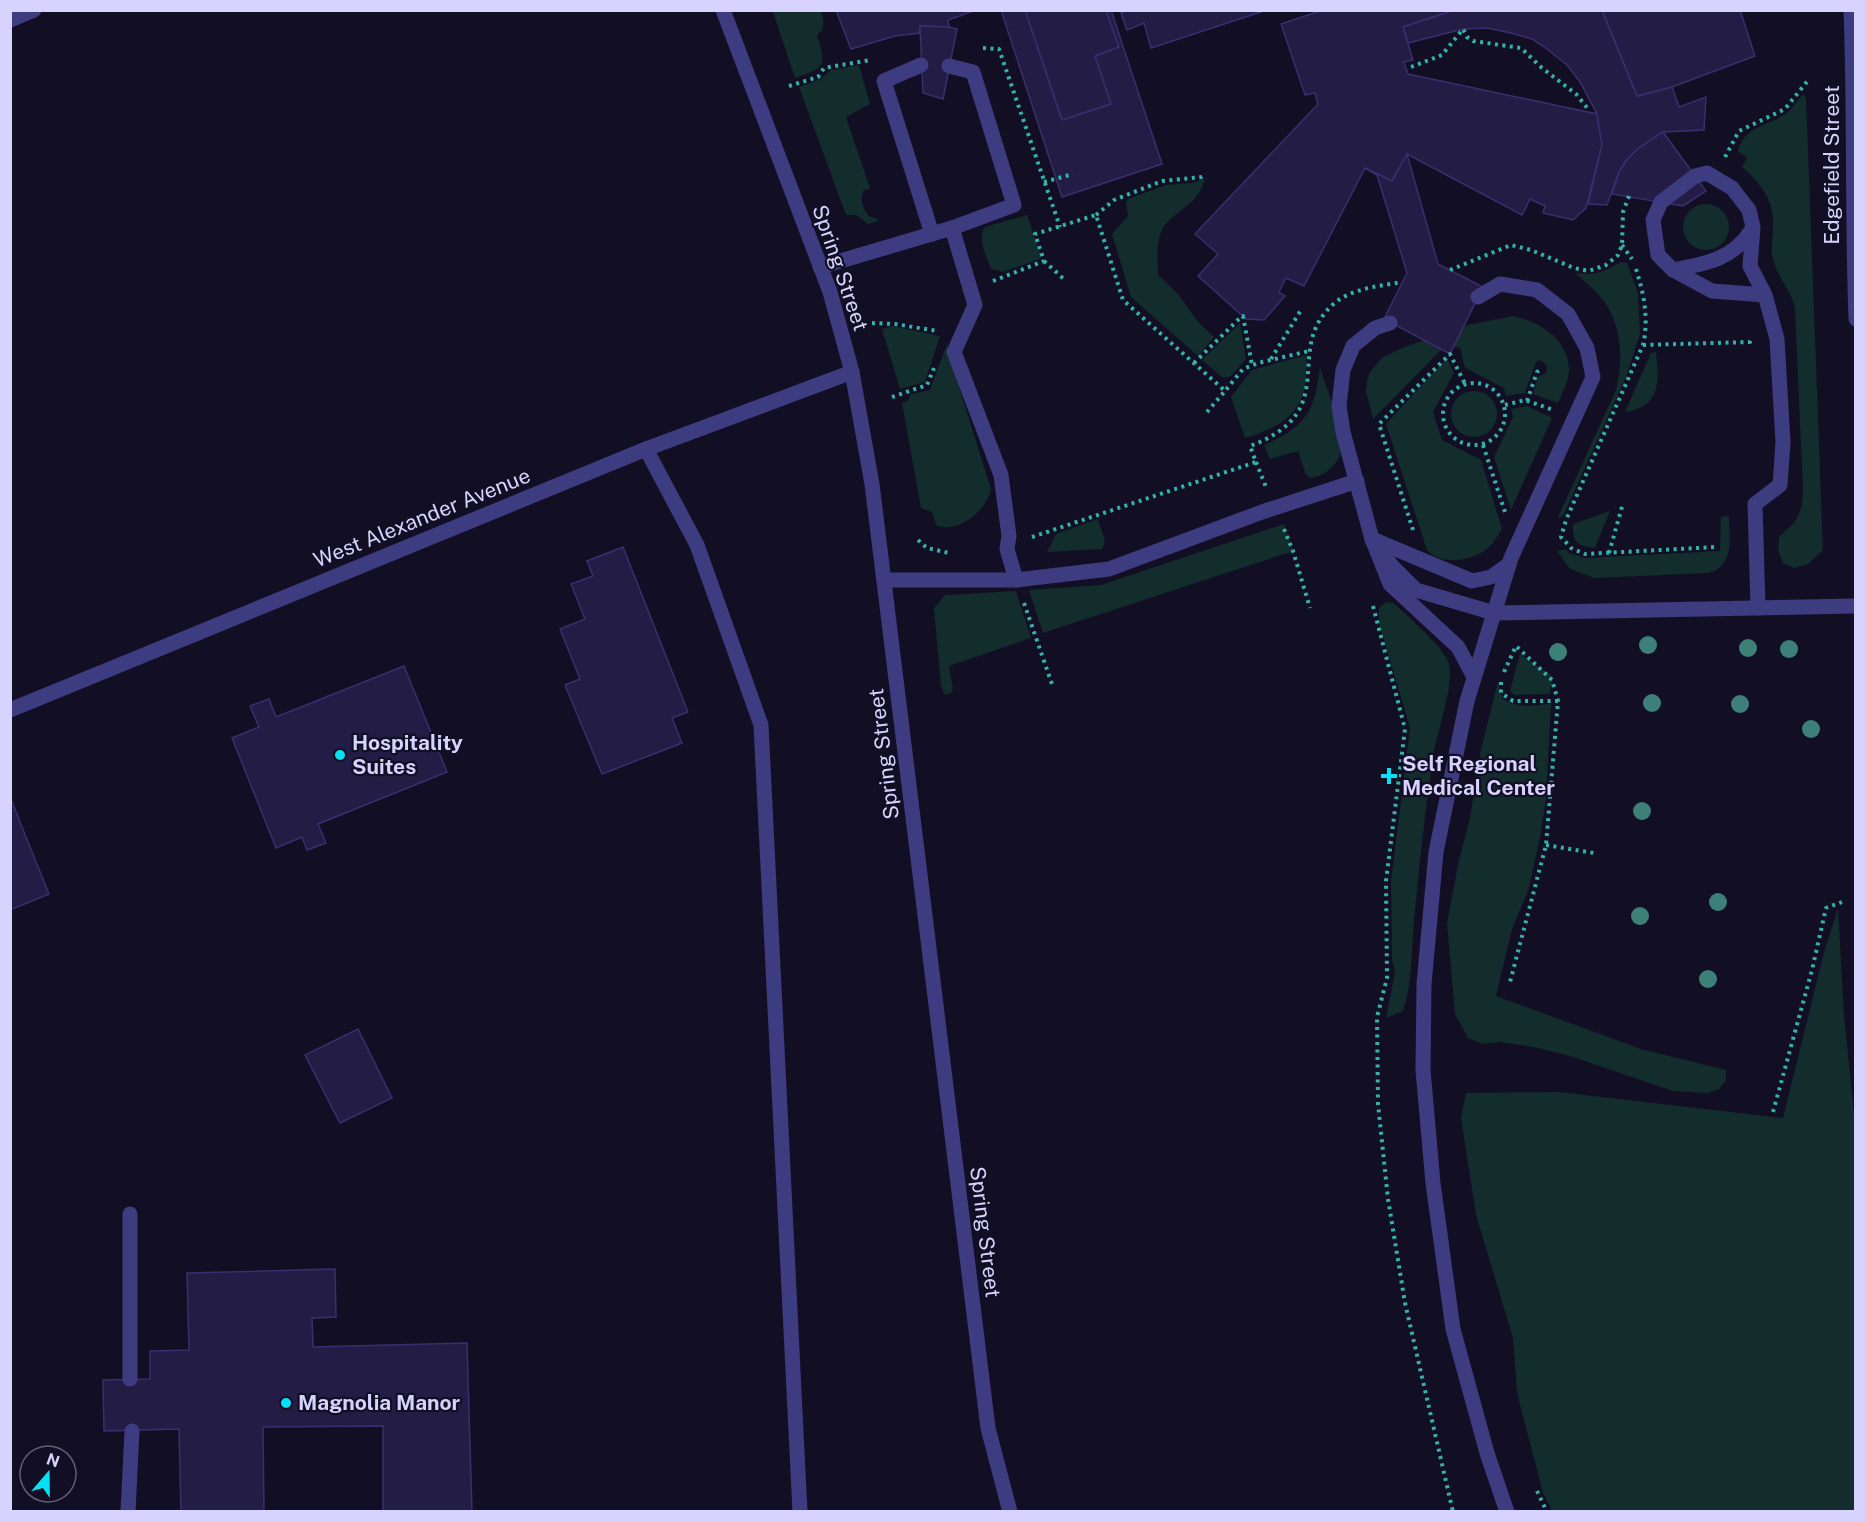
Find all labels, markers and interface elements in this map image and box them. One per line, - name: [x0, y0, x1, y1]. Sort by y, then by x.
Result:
- street label: Edgefield Street: [1819, 85, 1844, 245]
- street label: Spring Street: [807, 201, 874, 334]
- street label: West Alexander Avenue: [310, 463, 534, 572]
- street label: Spring Street: [863, 687, 904, 821]
- place label: Hospitality Suites: [352, 730, 463, 779]
- marker: Hospitality Suites: [333, 748, 347, 762]
- place label: Self Regional Medical Center: [1402, 751, 1555, 800]
- marker: Self Regional Medical Center: [1380, 767, 1398, 785]
- street label: Spring Street: [965, 1165, 1006, 1299]
- place label: Magnolia Manor: [298, 1390, 461, 1415]
- marker: Magnolia Manor: [279, 1396, 293, 1410]
- north arrow: [18, 1444, 78, 1504]
- text: N: [44, 1449, 62, 1471]

